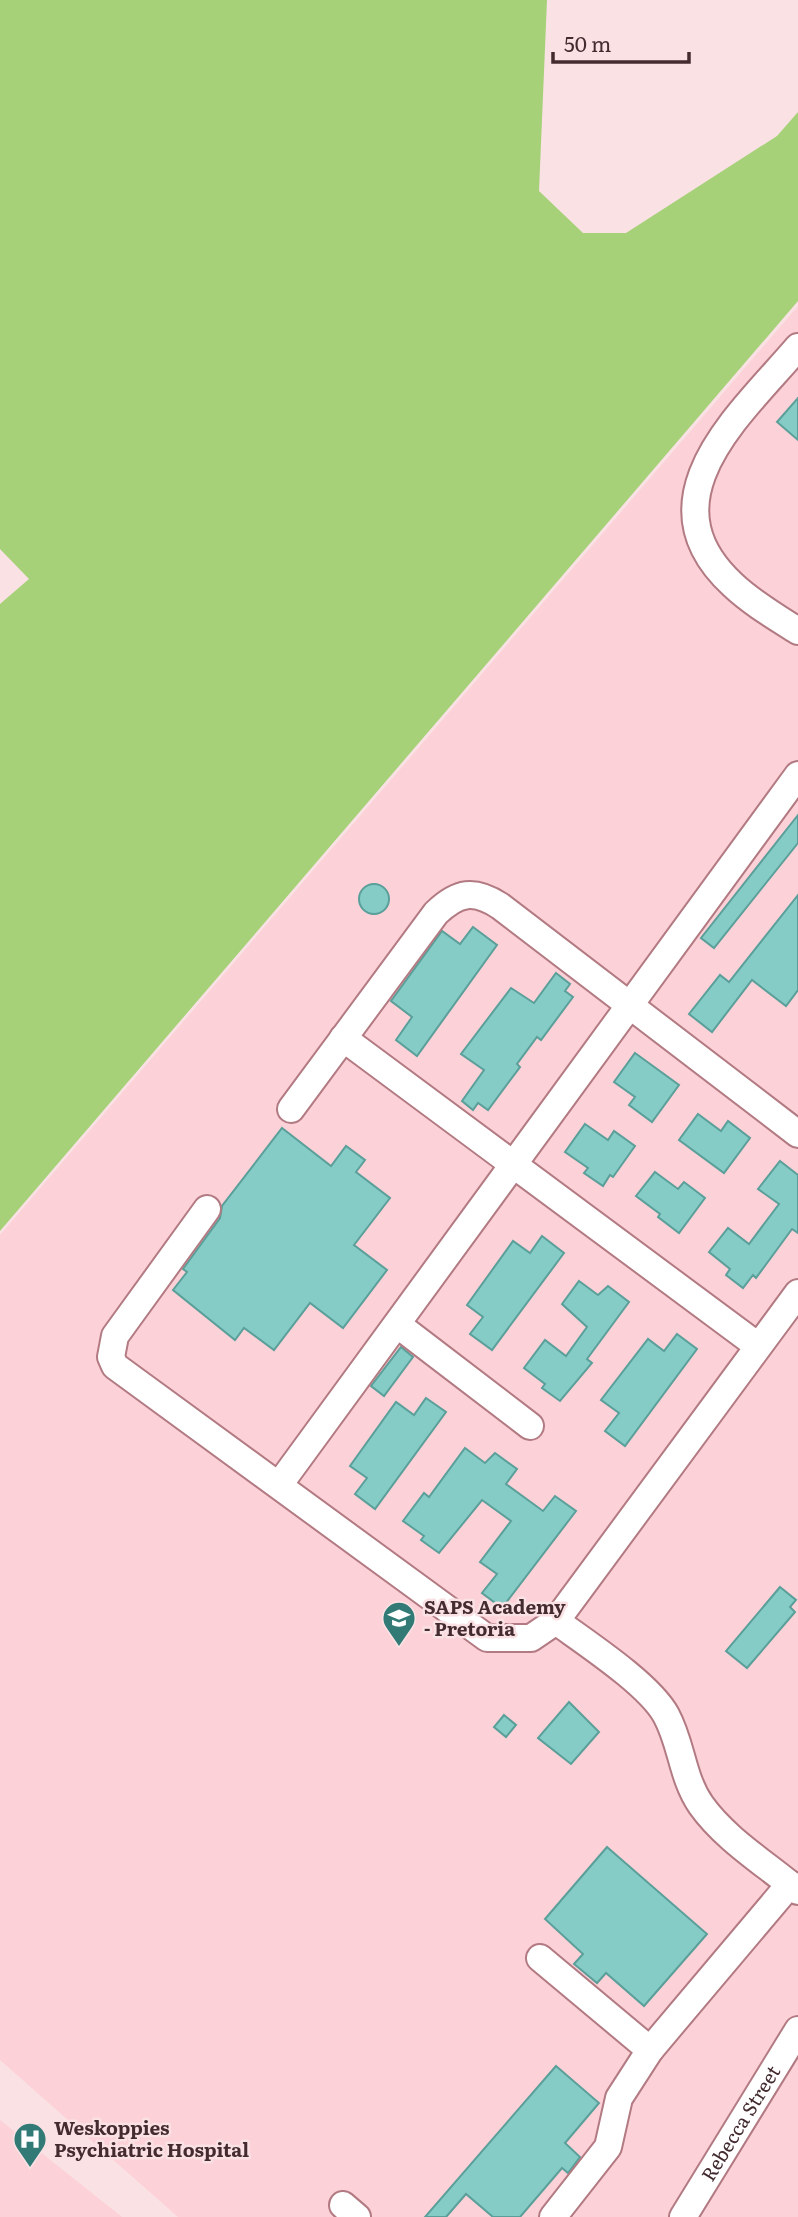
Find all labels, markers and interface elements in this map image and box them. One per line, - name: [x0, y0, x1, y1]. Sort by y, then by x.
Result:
- scale bar: [553, 21, 690, 65]
- text: 50 m: [564, 27, 611, 58]
- place label: SAPS Academy - Pretoria: [424, 1592, 566, 1642]
- school or university icon: SAPS Academy - Pretoria: [380, 1599, 418, 1648]
- street label: Rebecca Street: [693, 2059, 786, 2186]
- place label: Weskoppies Psychiatric Hospital: [54, 2113, 249, 2163]
- hospital icon: Weskoppies Psychiatric Hospital: [11, 2120, 49, 2169]

